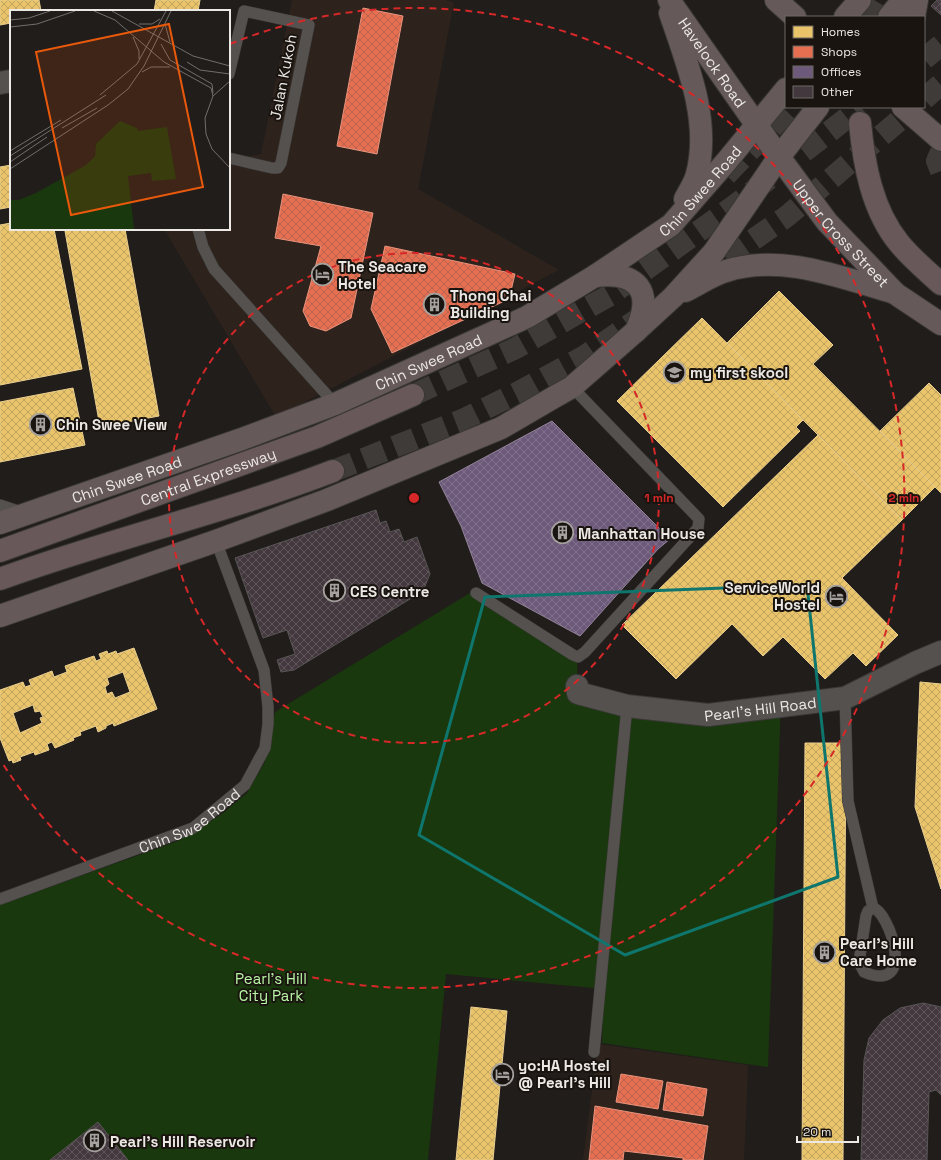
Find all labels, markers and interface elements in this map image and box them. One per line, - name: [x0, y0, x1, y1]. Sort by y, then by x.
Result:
- inset map: [10, 10, 230, 230]
- street label: Havelock Road: [675, 14, 751, 111]
- legend: [785, 16, 925, 108]
- text: Homes: [821, 24, 860, 40]
- street label: Jalan Kukoh: [265, 33, 301, 121]
- text: Shops: [821, 44, 857, 60]
- text: Offices: [821, 64, 861, 80]
- text: Other: [821, 84, 854, 100]
- street label: Chin Swee Road: [655, 142, 745, 240]
- street label: Upper Cross Street: [789, 175, 894, 291]
- place label: The Seacare Hotel: [338, 257, 427, 293]
- hotel icon: The Seacare Hotel: [309, 262, 335, 288]
- place label: Thong Chai Building: [450, 286, 531, 322]
- building icon: Thong Chai Building: [422, 291, 448, 317]
- street label: Chin Swee Road: [372, 329, 485, 394]
- school or university icon: my first skool: [661, 359, 687, 385]
- place label: my first skool: [690, 363, 788, 382]
- building icon: Chin Swee View: [27, 411, 53, 437]
- place label: Chin Swee View: [56, 415, 168, 434]
- street label: Central Expressway: [138, 443, 278, 509]
- street label: Chin Swee Road: [69, 451, 184, 507]
- text: 1 min: [644, 490, 674, 506]
- text: 2 min: [888, 490, 920, 506]
- centre of rings: [407, 491, 421, 505]
- building icon: Manhattan House: [550, 520, 576, 546]
- place label: Manhattan House: [578, 524, 706, 543]
- building icon: CES Centre: [322, 578, 348, 604]
- place label: ServiceWorld Hostel: [725, 578, 820, 614]
- place label: CES Centre: [350, 582, 430, 601]
- hotel icon: ServiceWorld Hostel: [823, 583, 849, 609]
- street label: Pearl's Hill Road: [703, 692, 817, 725]
- street label: Chin Swee Road: [136, 784, 244, 857]
- place label: Pearl's Hill Care Home: [840, 934, 917, 970]
- building icon: Pearl's Hill Care Home: [811, 939, 837, 965]
- park label: Pearl's Hill City Park: [235, 969, 307, 1005]
- place label: yo:HA Hostel @ Pearl's Hill: [518, 1056, 611, 1092]
- hotel icon: yo:HA Hostel @ Pearl's Hill: [490, 1061, 516, 1087]
- scale bar: [797, 1118, 858, 1144]
- text: 20 m: [803, 1124, 831, 1140]
- building icon: Pearl's Hill Reservoir: [81, 1128, 107, 1154]
- place label: Pearl's Hill Reservoir: [110, 1132, 255, 1151]

